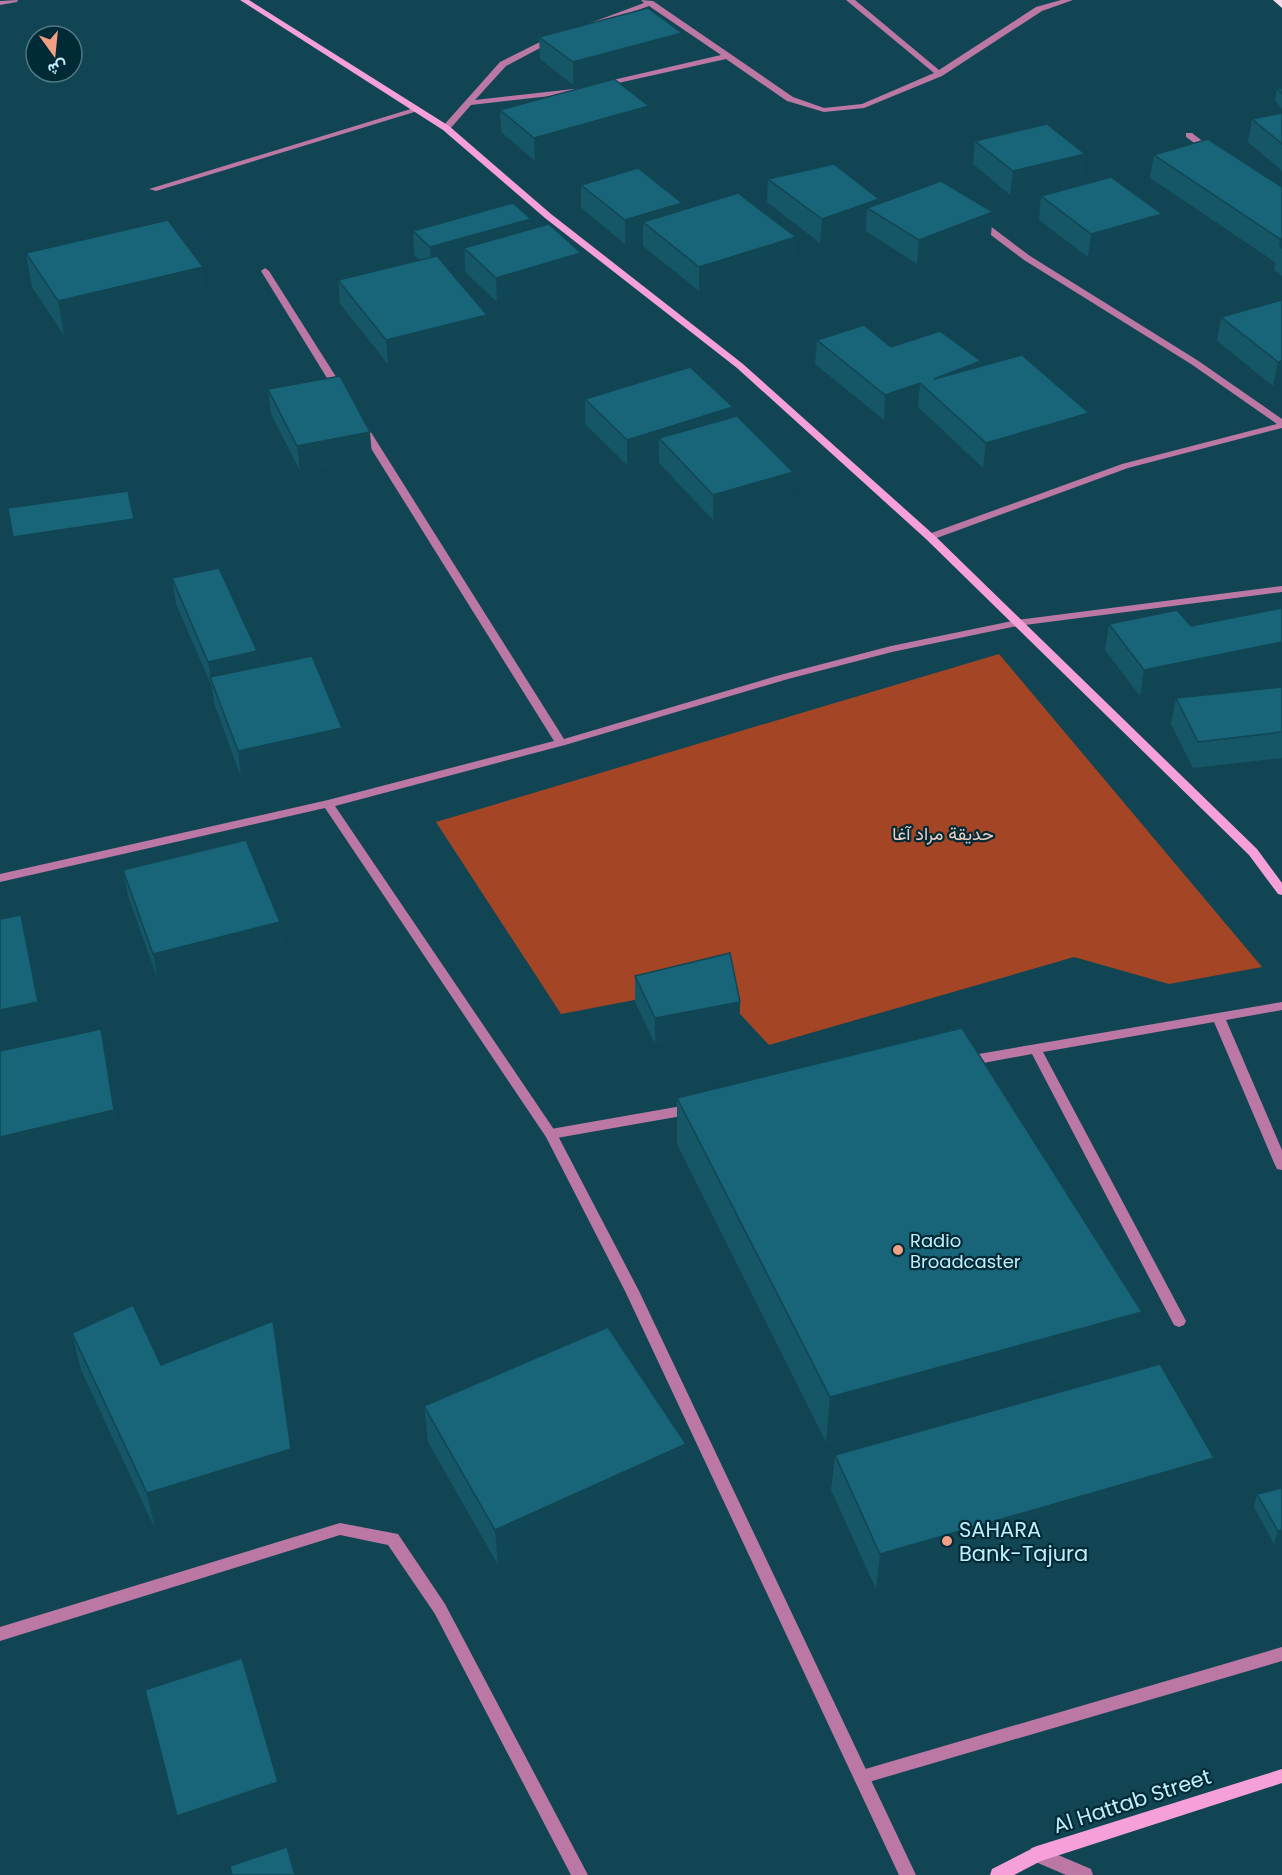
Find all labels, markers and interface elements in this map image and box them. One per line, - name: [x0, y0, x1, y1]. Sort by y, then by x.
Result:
- north arrow: [24, 24, 84, 84]
- text: ش: [45, 54, 70, 82]
- park label: حديقة مراد آغا: [892, 821, 994, 846]
- place label: Radio Broadcaster: [910, 1228, 1021, 1274]
- marker: Radio Broadcaster: [891, 1243, 905, 1257]
- place label: SAHARA Bank-Tajura: [959, 1515, 1088, 1568]
- marker: SAHARA Bank-Tajura: [940, 1534, 954, 1548]
- street label: Al Hattab Street: [1049, 1762, 1215, 1840]

